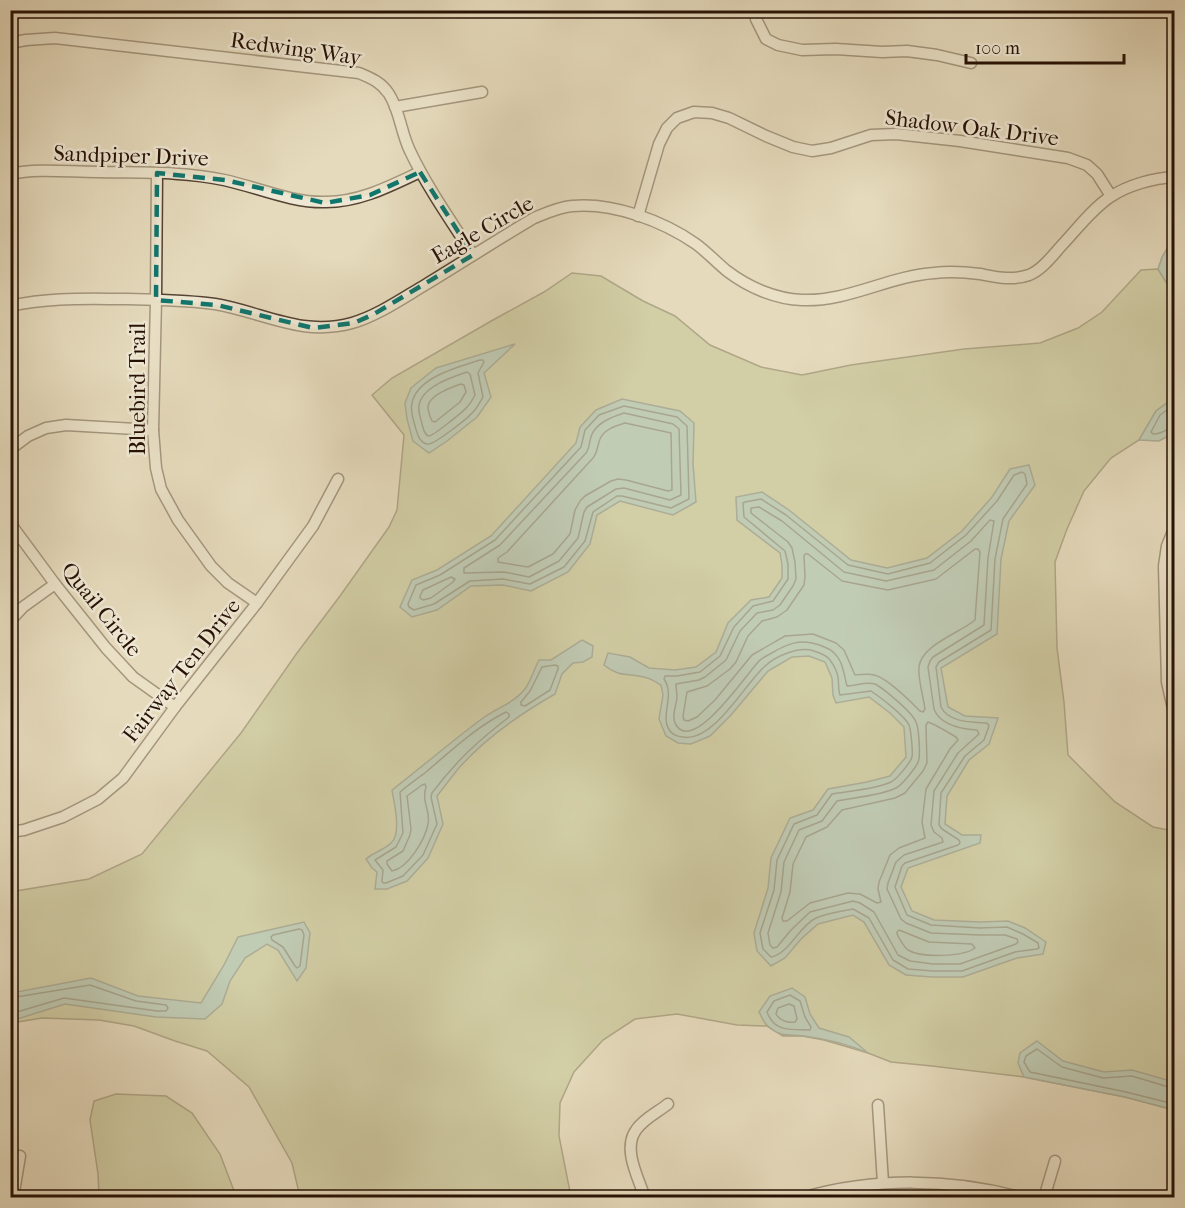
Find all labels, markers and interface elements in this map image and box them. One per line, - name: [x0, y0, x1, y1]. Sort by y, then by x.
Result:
- street label: Redwing Way: [229, 27, 364, 71]
- scale bar: [966, 27, 1124, 65]
- text: 100 m: [975, 38, 1020, 59]
- street label: Shadow Oak Drive: [883, 104, 1060, 152]
- street label: Sandpiper Drive: [53, 140, 209, 172]
- street label: Eagle Circle: [427, 190, 538, 270]
- street label: Bluebird Trail: [125, 323, 151, 455]
- street label: Quail Circle: [55, 557, 147, 662]
- street label: Fairway Ten Drive: [118, 593, 246, 748]

